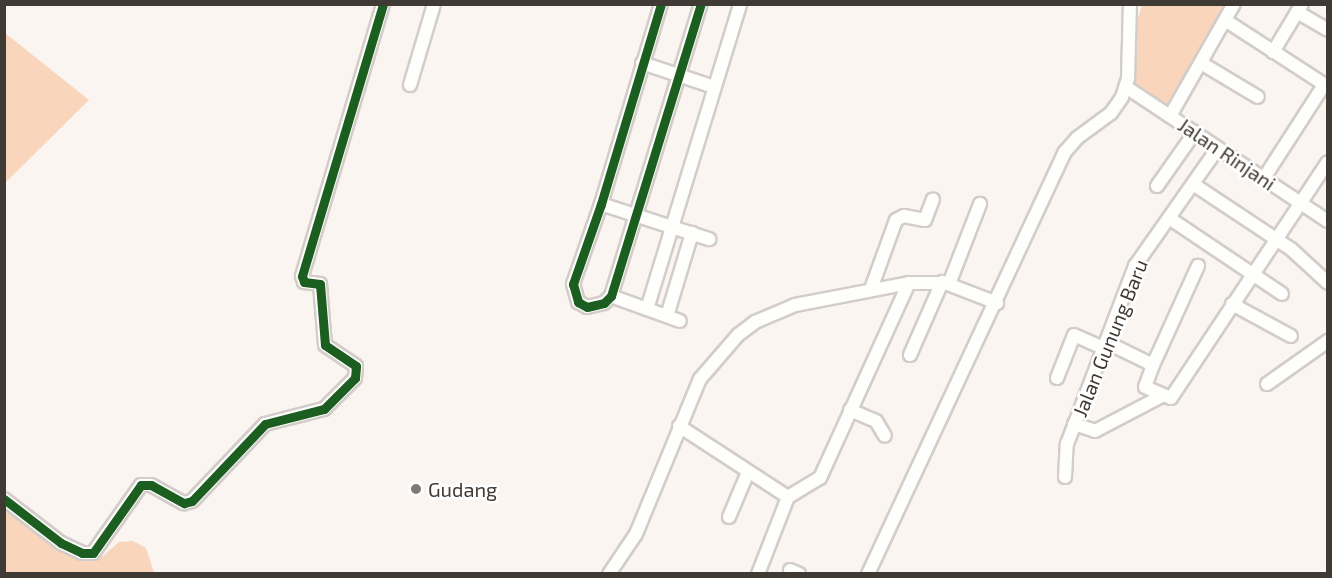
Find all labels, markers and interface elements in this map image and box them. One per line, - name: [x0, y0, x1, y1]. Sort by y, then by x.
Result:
- street label: Jalan Rinjani: [1174, 113, 1280, 195]
- street label: Jalan Gunung Baru: [1067, 256, 1153, 420]
- place label: Gudang: [428, 477, 497, 501]
- marker: Gudang: [409, 482, 423, 496]

